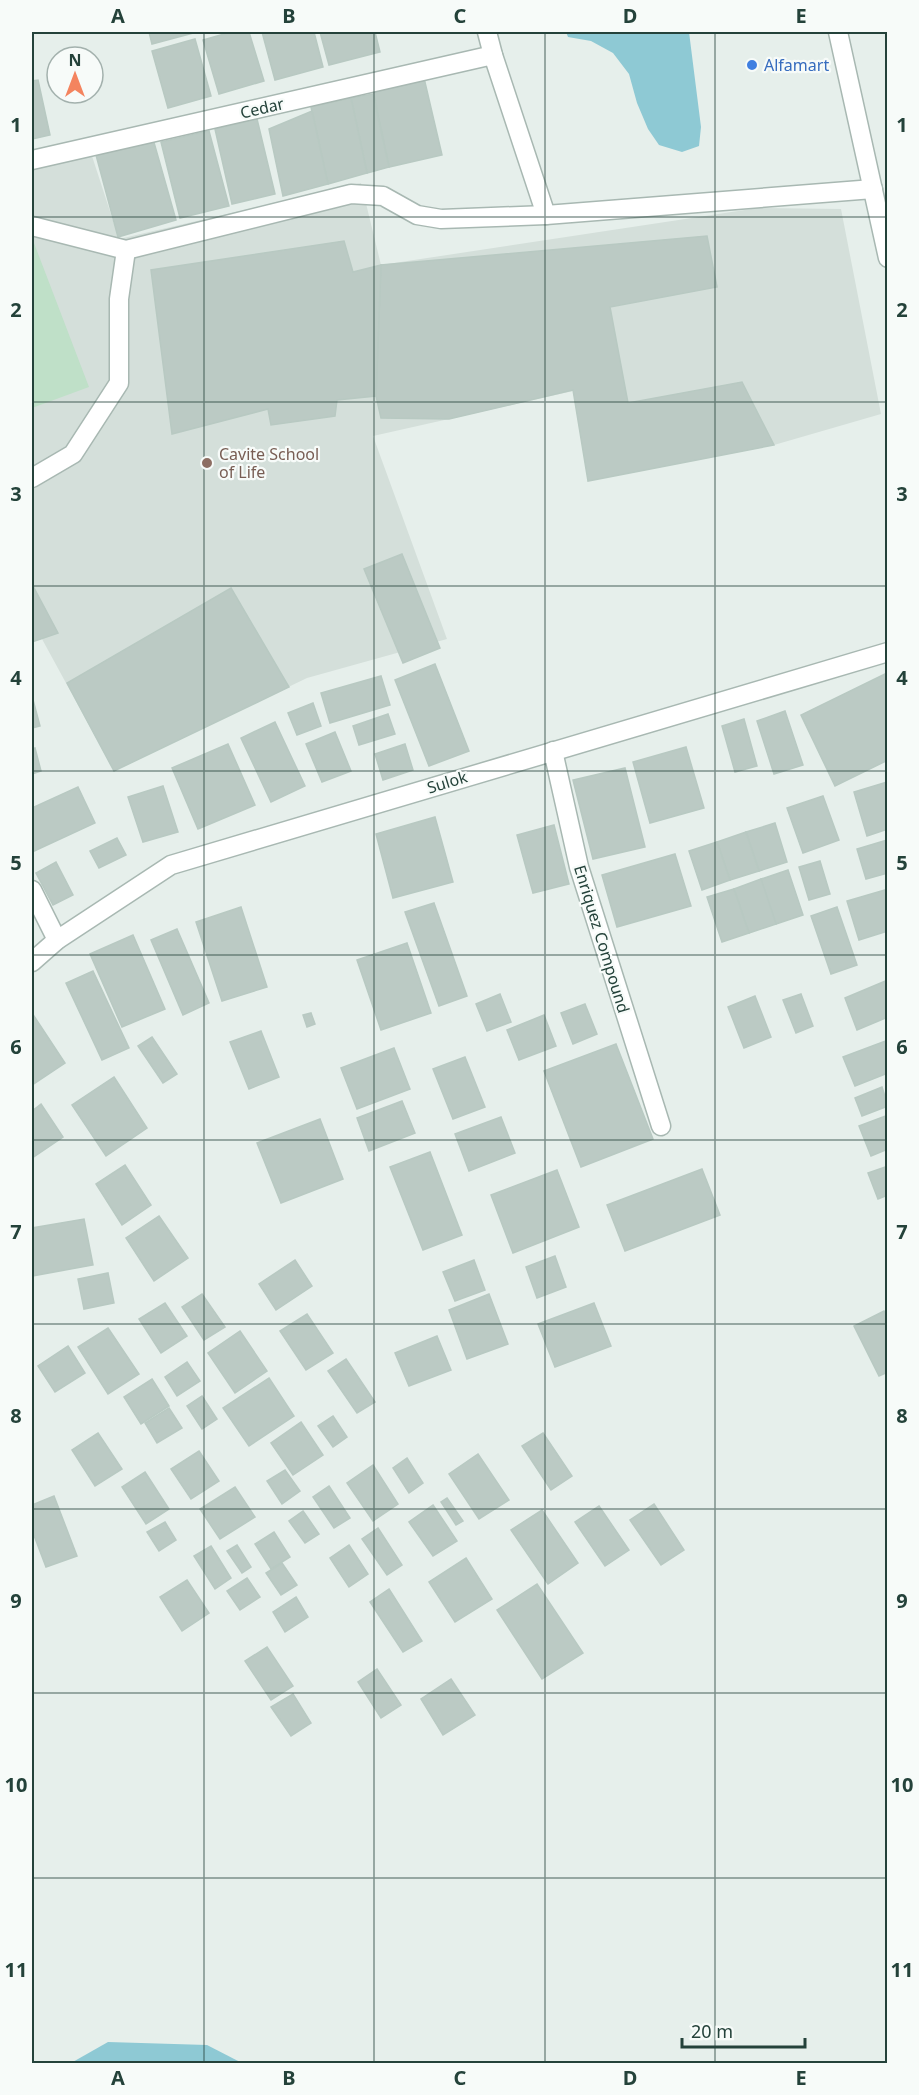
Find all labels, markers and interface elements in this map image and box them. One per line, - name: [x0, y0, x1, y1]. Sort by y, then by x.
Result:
- text: A: [111, 2, 125, 29]
- text: B: [282, 2, 296, 29]
- text: C: [454, 2, 467, 29]
- text: D: [623, 2, 637, 29]
- text: E: [795, 2, 807, 29]
- north arrow: [45, 45, 105, 105]
- text: N: [68, 49, 82, 71]
- place label: Alfamart: [764, 54, 829, 76]
- marker: Alfamart: [745, 58, 759, 72]
- street label: Cedar: [238, 92, 287, 124]
- text: 1: [10, 111, 22, 138]
- text: 1: [896, 111, 908, 138]
- text: 2: [10, 296, 22, 323]
- text: 2: [896, 296, 908, 323]
- place label: Cavite School of Life: [219, 443, 319, 483]
- marker: Cavite School of Life: [200, 456, 214, 470]
- text: 3: [10, 480, 22, 507]
- text: 3: [896, 480, 908, 507]
- text: 4: [10, 664, 22, 691]
- text: 4: [896, 664, 908, 691]
- street label: Sulok: [424, 765, 470, 799]
- text: 5: [10, 849, 22, 876]
- text: 5: [896, 849, 908, 876]
- street label: Enriquez Compound: [569, 862, 635, 1016]
- text: 6: [10, 1033, 22, 1060]
- text: 6: [896, 1033, 908, 1060]
- text: 7: [10, 1218, 22, 1245]
- text: 7: [896, 1218, 908, 1245]
- text: 8: [10, 1402, 22, 1429]
- text: 8: [896, 1402, 908, 1429]
- text: 9: [10, 1587, 22, 1614]
- text: 9: [896, 1587, 908, 1614]
- text: 10: [5, 1771, 27, 1798]
- text: 10: [891, 1771, 913, 1798]
- text: 11: [5, 1956, 27, 1983]
- text: 11: [891, 1956, 913, 1983]
- scale bar: [682, 2011, 805, 2049]
- text: 20 m: [691, 2019, 733, 2043]
- text: A: [111, 2064, 125, 2091]
- text: B: [282, 2064, 296, 2091]
- text: C: [454, 2064, 467, 2091]
- text: D: [623, 2064, 637, 2091]
- text: E: [795, 2064, 807, 2091]

